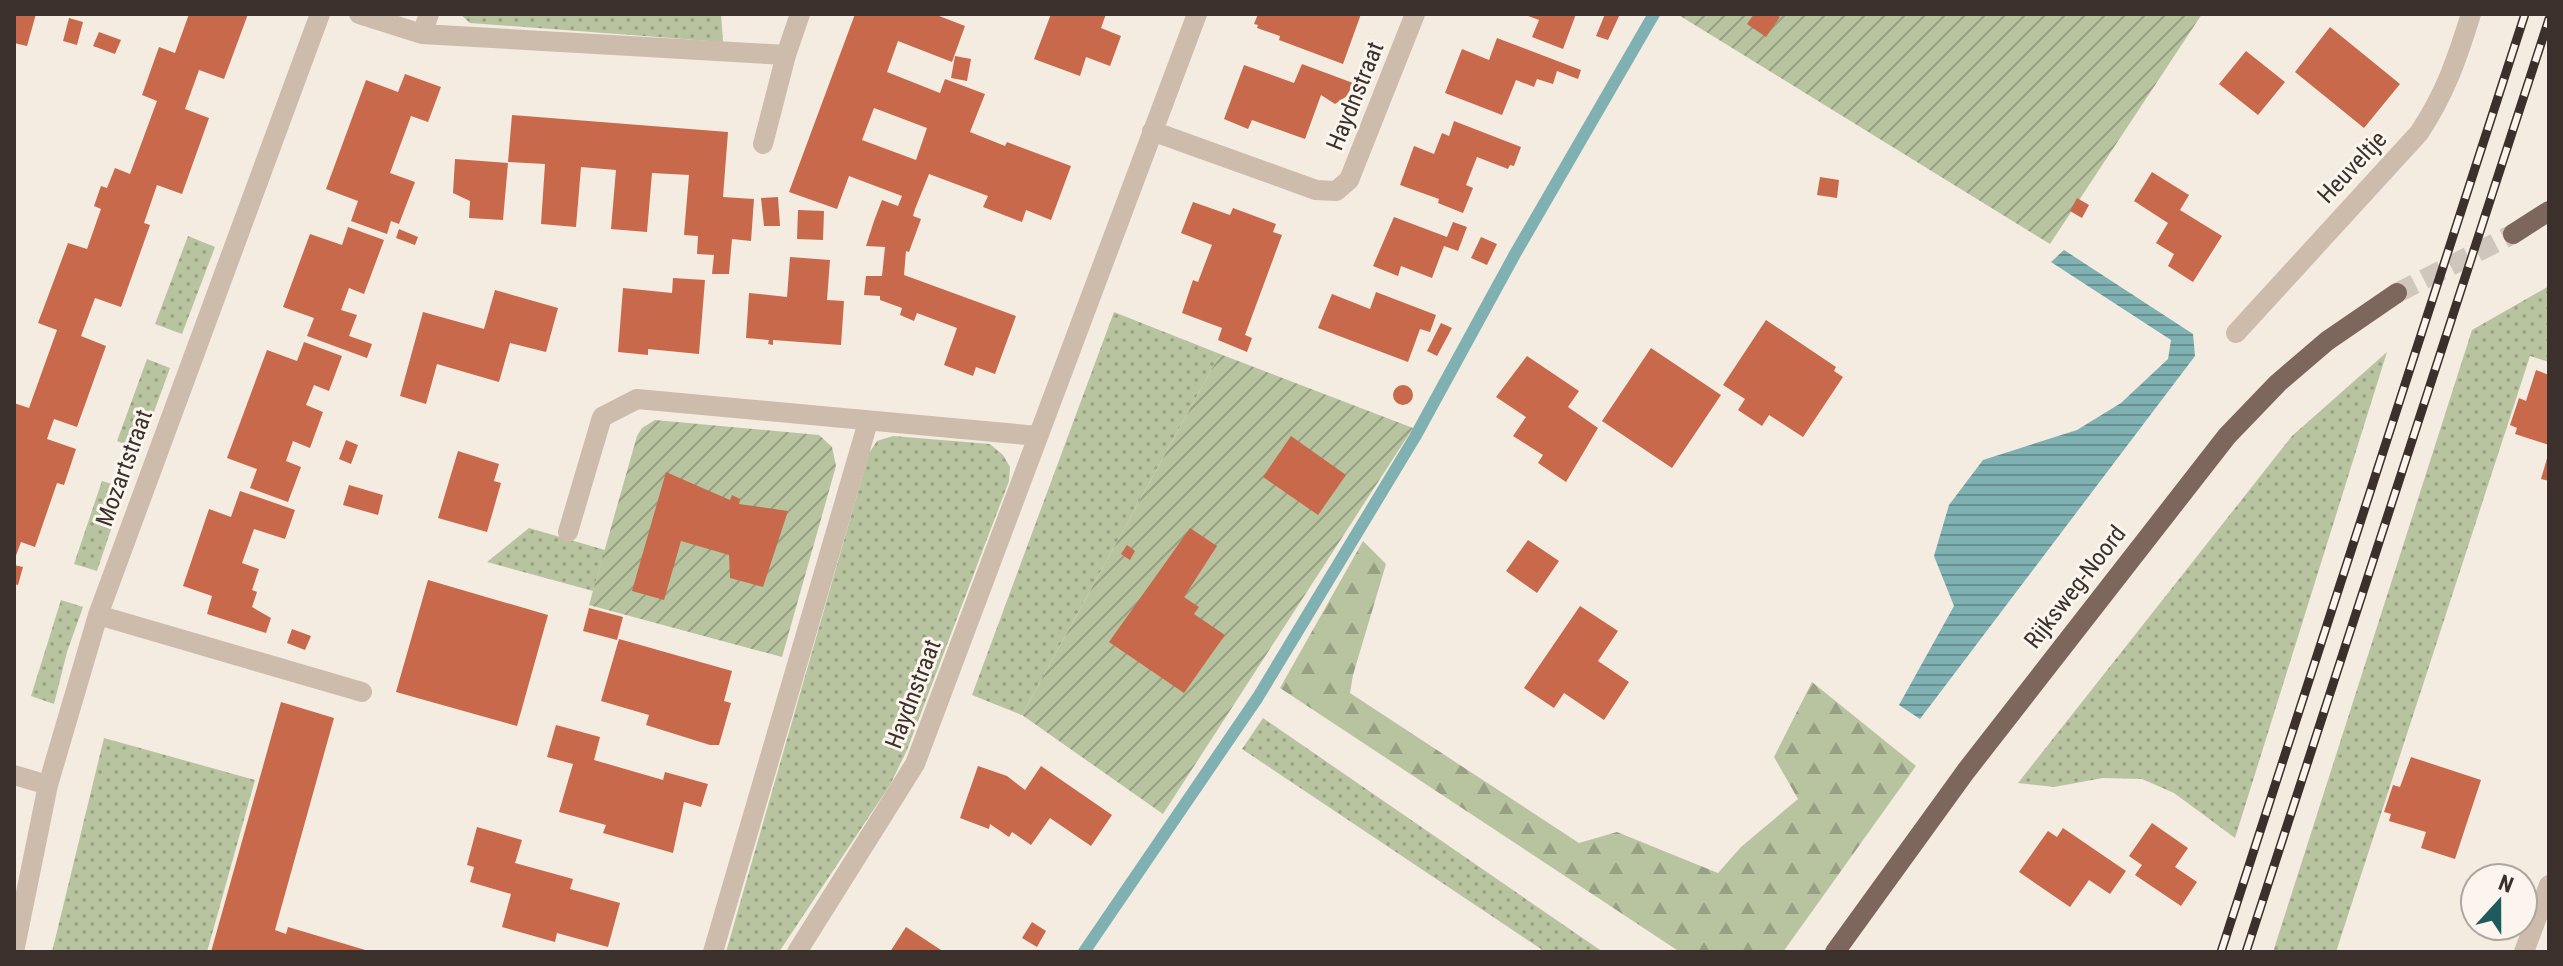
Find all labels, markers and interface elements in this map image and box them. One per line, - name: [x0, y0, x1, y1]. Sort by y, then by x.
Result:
- street label: Haydnstraat: [1321, 38, 1389, 154]
- street label: Heuveltje: [2312, 125, 2392, 209]
- street label: Mozartstraat: [90, 406, 158, 530]
- street label: Rijksweg-Noord: [2018, 520, 2132, 654]
- street label: Haydnstraat: [879, 636, 947, 752]
- north arrow: [2459, 862, 2539, 942]
- text: N: [2495, 870, 2517, 898]

